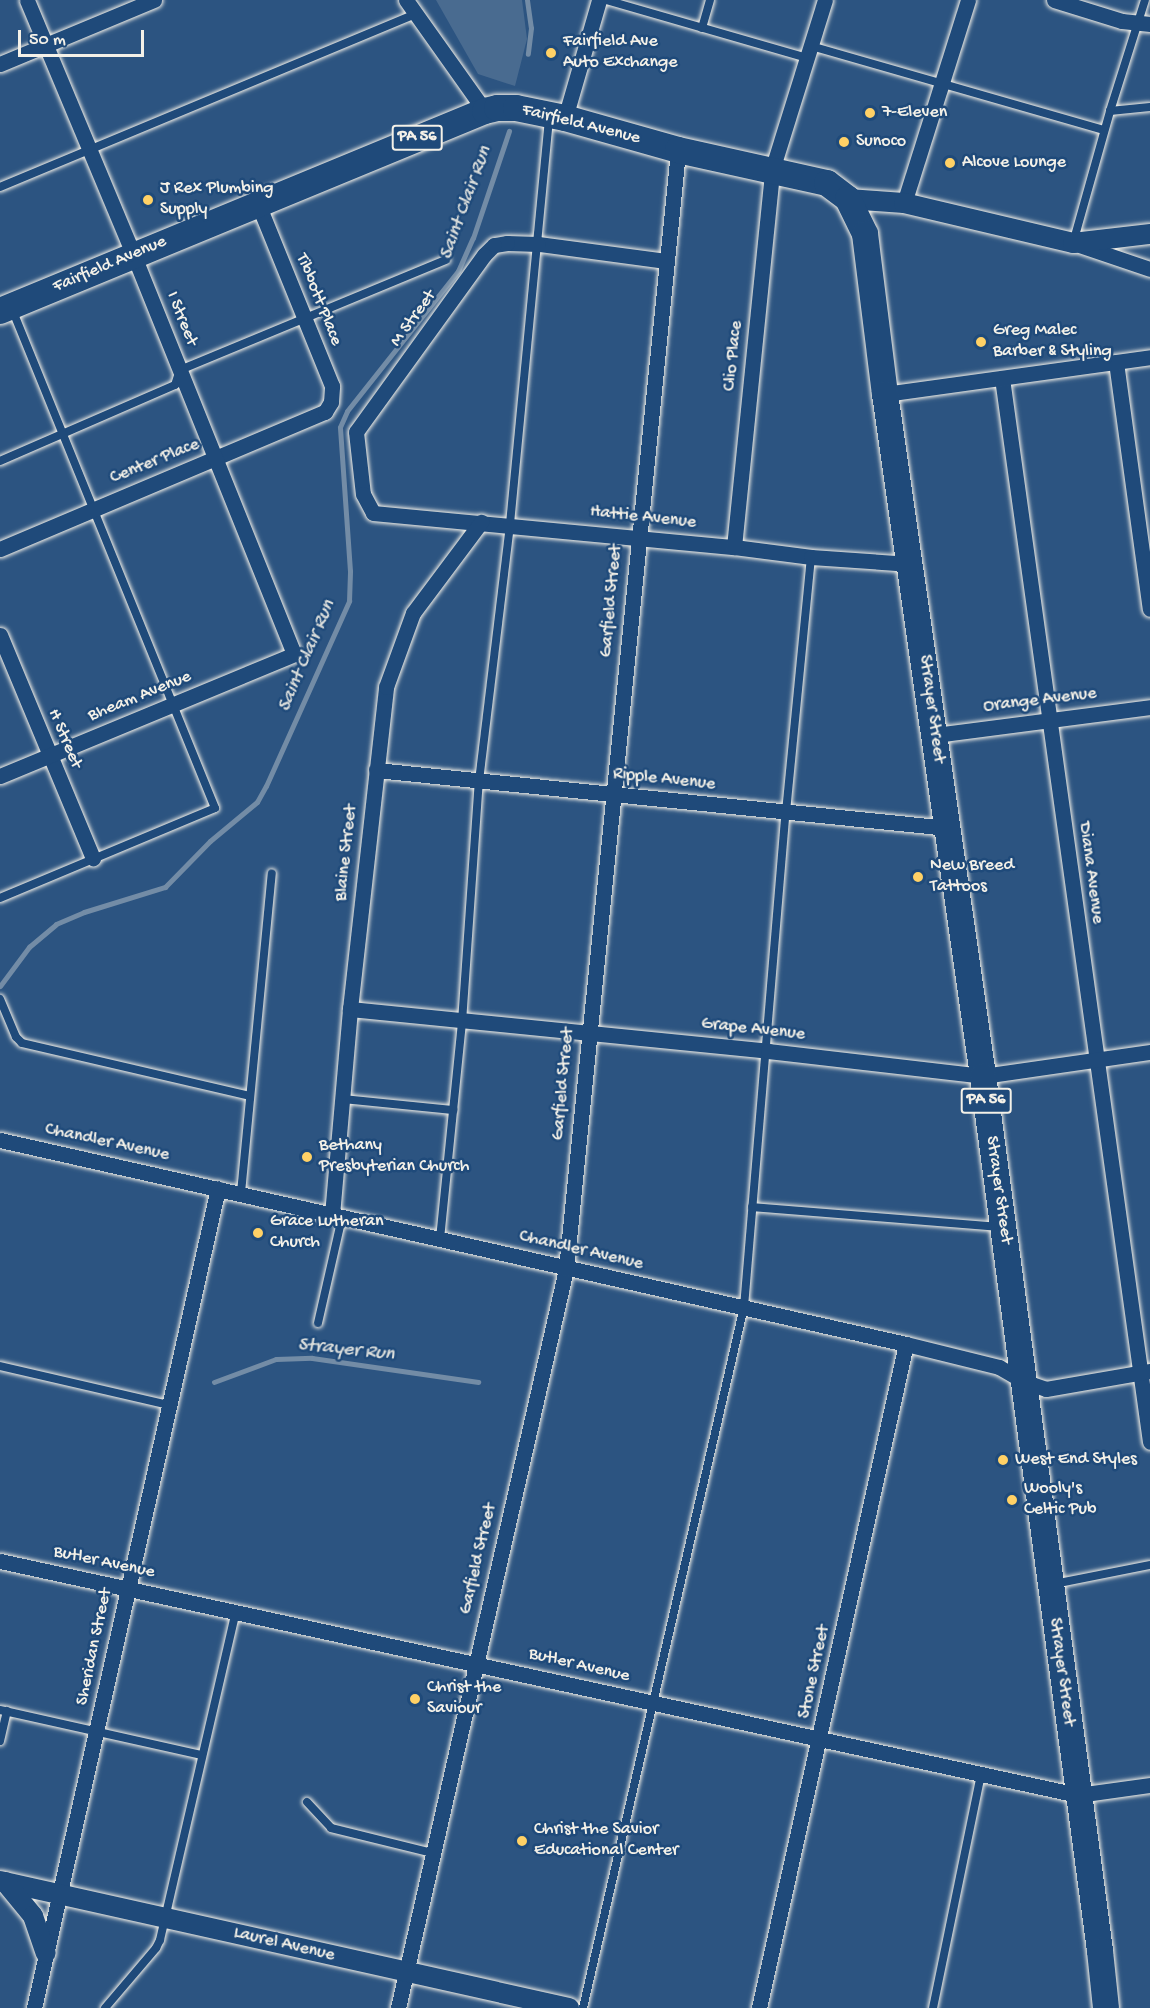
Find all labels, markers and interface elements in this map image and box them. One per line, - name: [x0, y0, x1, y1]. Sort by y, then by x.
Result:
- scale bar: [21, 18, 147, 56]
- text: 50 m: [29, 30, 66, 51]
- place label: Fairfield Ave Auto Exchange: [563, 32, 678, 74]
- marker: Fairfield Ave Auto Exchange: [544, 46, 558, 60]
- street label: Fairfield Avenue: [520, 100, 642, 150]
- place label: 7-Eleven: [882, 102, 947, 124]
- marker: 7-Eleven: [863, 106, 877, 120]
- road number: PA 56: [392, 125, 442, 151]
- place label: Sunoco: [856, 131, 906, 153]
- marker: Sunoco: [837, 135, 851, 149]
- water label: Saint Clair Run: [434, 143, 498, 263]
- place label: Alcove Lounge: [962, 152, 1066, 174]
- marker: Alcove Lounge: [943, 156, 957, 170]
- place label: J Rex Plumbing Supply: [160, 179, 274, 222]
- marker: J Rex Plumbing Supply: [141, 193, 155, 207]
- street label: Fairfield Avenue: [50, 231, 170, 299]
- street label: Tibbott Place: [290, 251, 346, 349]
- street label: M Street: [386, 286, 442, 352]
- street label: I Street: [160, 289, 202, 349]
- street label: Clio Place: [720, 320, 748, 392]
- place label: Greg Malec Barber & Styling: [993, 321, 1112, 364]
- marker: Greg Malec Barber & Styling: [974, 335, 988, 349]
- street label: Center Place: [107, 434, 203, 490]
- street label: Hattie Avenue: [589, 502, 697, 534]
- street label: Garfield Street: [596, 544, 628, 658]
- water label: Saint Clair Run: [273, 597, 341, 715]
- street label: Strayer Street: [913, 654, 949, 764]
- street label: Bheam Avenue: [85, 667, 195, 727]
- street label: Orange Avenue: [982, 683, 1098, 719]
- street label: H Street: [42, 706, 86, 772]
- street label: Ripple Avenue: [612, 764, 716, 796]
- street label: Blaine Street: [331, 804, 363, 902]
- street label: Diana Avenue: [1072, 821, 1108, 925]
- place label: New Breed Tattoos: [930, 856, 1014, 898]
- marker: New Breed Tattoos: [911, 870, 925, 884]
- street label: Grape Avenue: [700, 1014, 806, 1046]
- street label: Garfield Street: [548, 1027, 580, 1141]
- road number: PA 56: [960, 1088, 1012, 1114]
- street label: Chandler Avenue: [43, 1119, 171, 1167]
- street label: Strayer Street: [980, 1135, 1016, 1245]
- place label: Bethany Presbyterian Church: [319, 1136, 469, 1178]
- marker: Bethany Presbyterian Church: [300, 1150, 314, 1164]
- place label: Grace Lutheran Church: [270, 1212, 384, 1254]
- marker: Grace Lutheran Church: [251, 1226, 265, 1240]
- street label: Chandler Avenue: [517, 1226, 645, 1276]
- water label: Strayer Run: [297, 1333, 395, 1367]
- place label: West End Styles: [1015, 1449, 1137, 1471]
- marker: West End Styles: [996, 1453, 1010, 1467]
- place label: Wooly's Celtic Pub: [1024, 1479, 1097, 1522]
- marker: Wooly's Celtic Pub: [1005, 1493, 1019, 1507]
- street label: Garfield Street: [456, 1501, 502, 1617]
- street label: Butler Avenue: [51, 1542, 157, 1584]
- street label: Sheridan Street: [72, 1587, 118, 1707]
- street label: Strayer Street: [1043, 1617, 1079, 1727]
- street label: Stone Street: [795, 1623, 835, 1721]
- street label: Butler Avenue: [526, 1644, 632, 1688]
- place label: Christ the Saviour: [427, 1678, 501, 1720]
- marker: Christ the Saviour: [408, 1692, 422, 1706]
- place label: Christ the Savior Educational Center: [534, 1820, 678, 1862]
- marker: Christ the Savior Educational Center: [515, 1834, 529, 1848]
- street label: Laurel Avenue: [231, 1923, 337, 1967]

